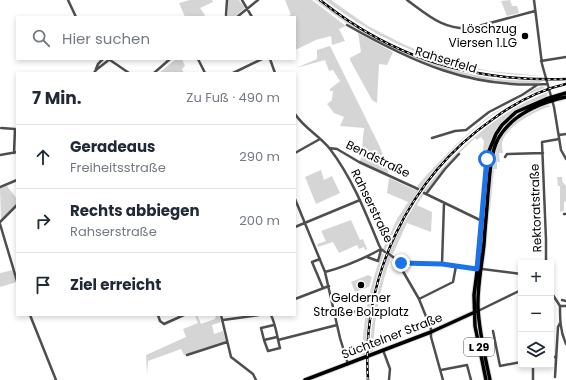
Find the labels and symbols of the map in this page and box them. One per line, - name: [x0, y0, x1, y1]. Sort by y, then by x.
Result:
- place label: Löschzug Viersen 1.LG: [449, 20, 517, 51]
- marker: Löschzug Viersen 1.LG: [520, 31, 530, 41]
- street label: Rahserfeld: [413, 42, 479, 77]
- street label: Bendstraße: [343, 136, 413, 181]
- route start: [478, 150, 496, 168]
- street label: Rektoratstraße: [525, 163, 546, 253]
- street label: Rahserstraße: [347, 166, 398, 246]
- route end: [392, 254, 410, 272]
- marker: Gelderner Straße Bolzplatz: [356, 280, 366, 290]
- place label: Gelderner Straße Bolzplatz: [313, 289, 409, 320]
- street label: Süchtelner Straße: [339, 308, 445, 363]
- road number: L 29: [464, 338, 494, 356]

